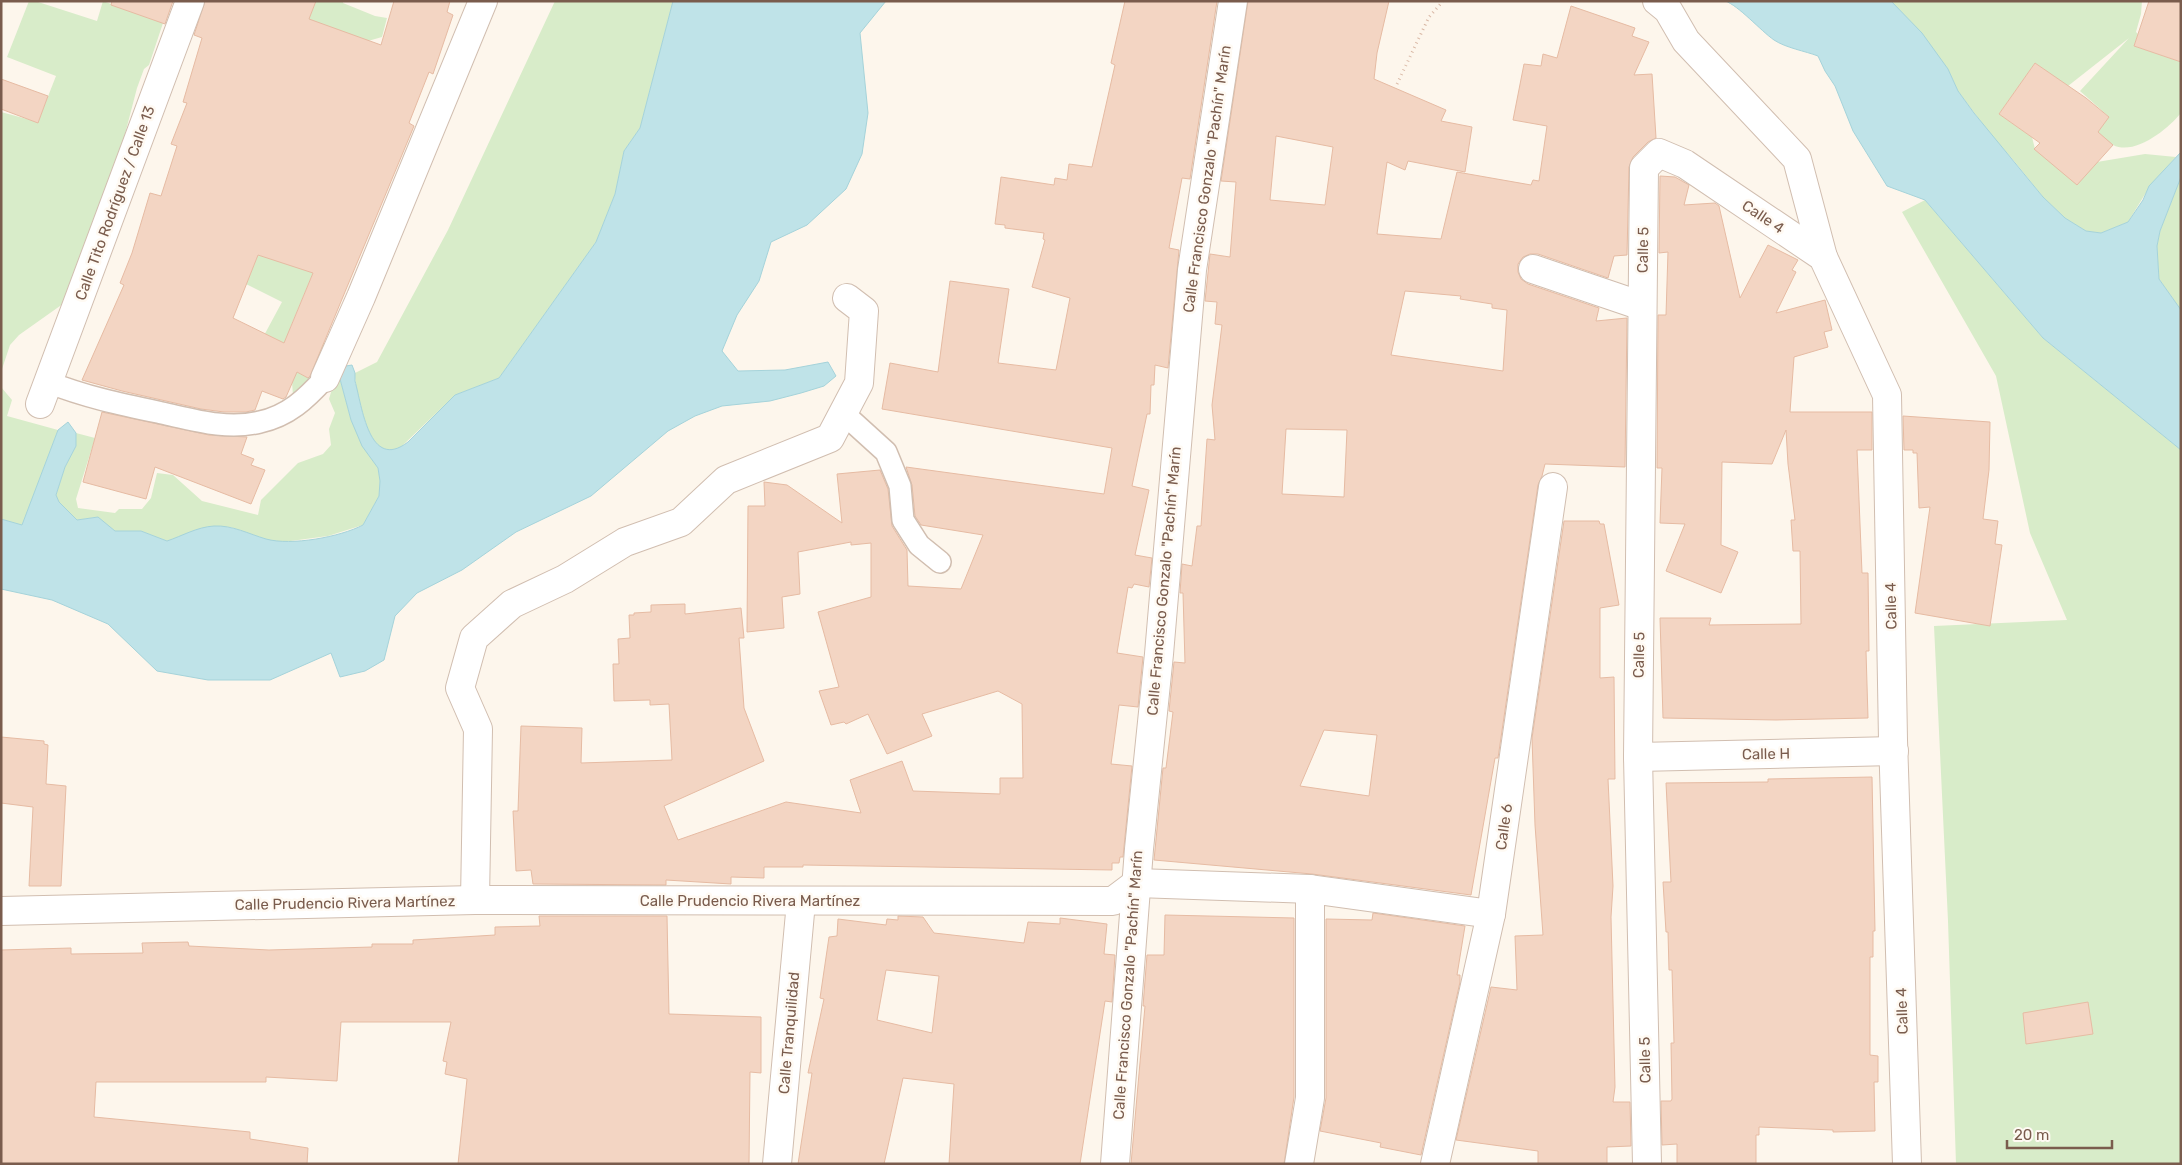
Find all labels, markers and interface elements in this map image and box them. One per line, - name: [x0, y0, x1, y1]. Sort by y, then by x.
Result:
- street label: Calle Francisco Gonzalo "Pachín" Marín: [1179, 44, 1235, 314]
- street label: Calle Tito Rodríguez / Calle 13: [71, 103, 159, 303]
- street label: Calle 4: [1739, 196, 1787, 238]
- street label: Calle 5: [1634, 226, 1652, 273]
- street label: Calle Francisco Gonzalo "Pachín" Marín: [1143, 446, 1185, 716]
- street label: Calle 4: [1882, 582, 1900, 630]
- street label: Calle 5: [1630, 631, 1648, 678]
- street label: Calle H: [1742, 745, 1790, 763]
- street label: Calle 6: [1492, 803, 1516, 851]
- street label: Calle Francisco Gonzalo "Pachín" Marín: [1110, 850, 1146, 1120]
- street label: Calle Prudencio Rivera Martínez: [235, 892, 456, 914]
- street label: Calle Prudencio Rivera Martínez: [640, 892, 861, 910]
- street label: Calle Tranquilidad: [775, 971, 803, 1095]
- street label: Calle 4: [1892, 987, 1912, 1035]
- street label: Calle 5: [1636, 1036, 1654, 1083]
- scale bar: [2007, 1118, 2112, 1150]
- text: 20 m: [2014, 1126, 2049, 1144]

